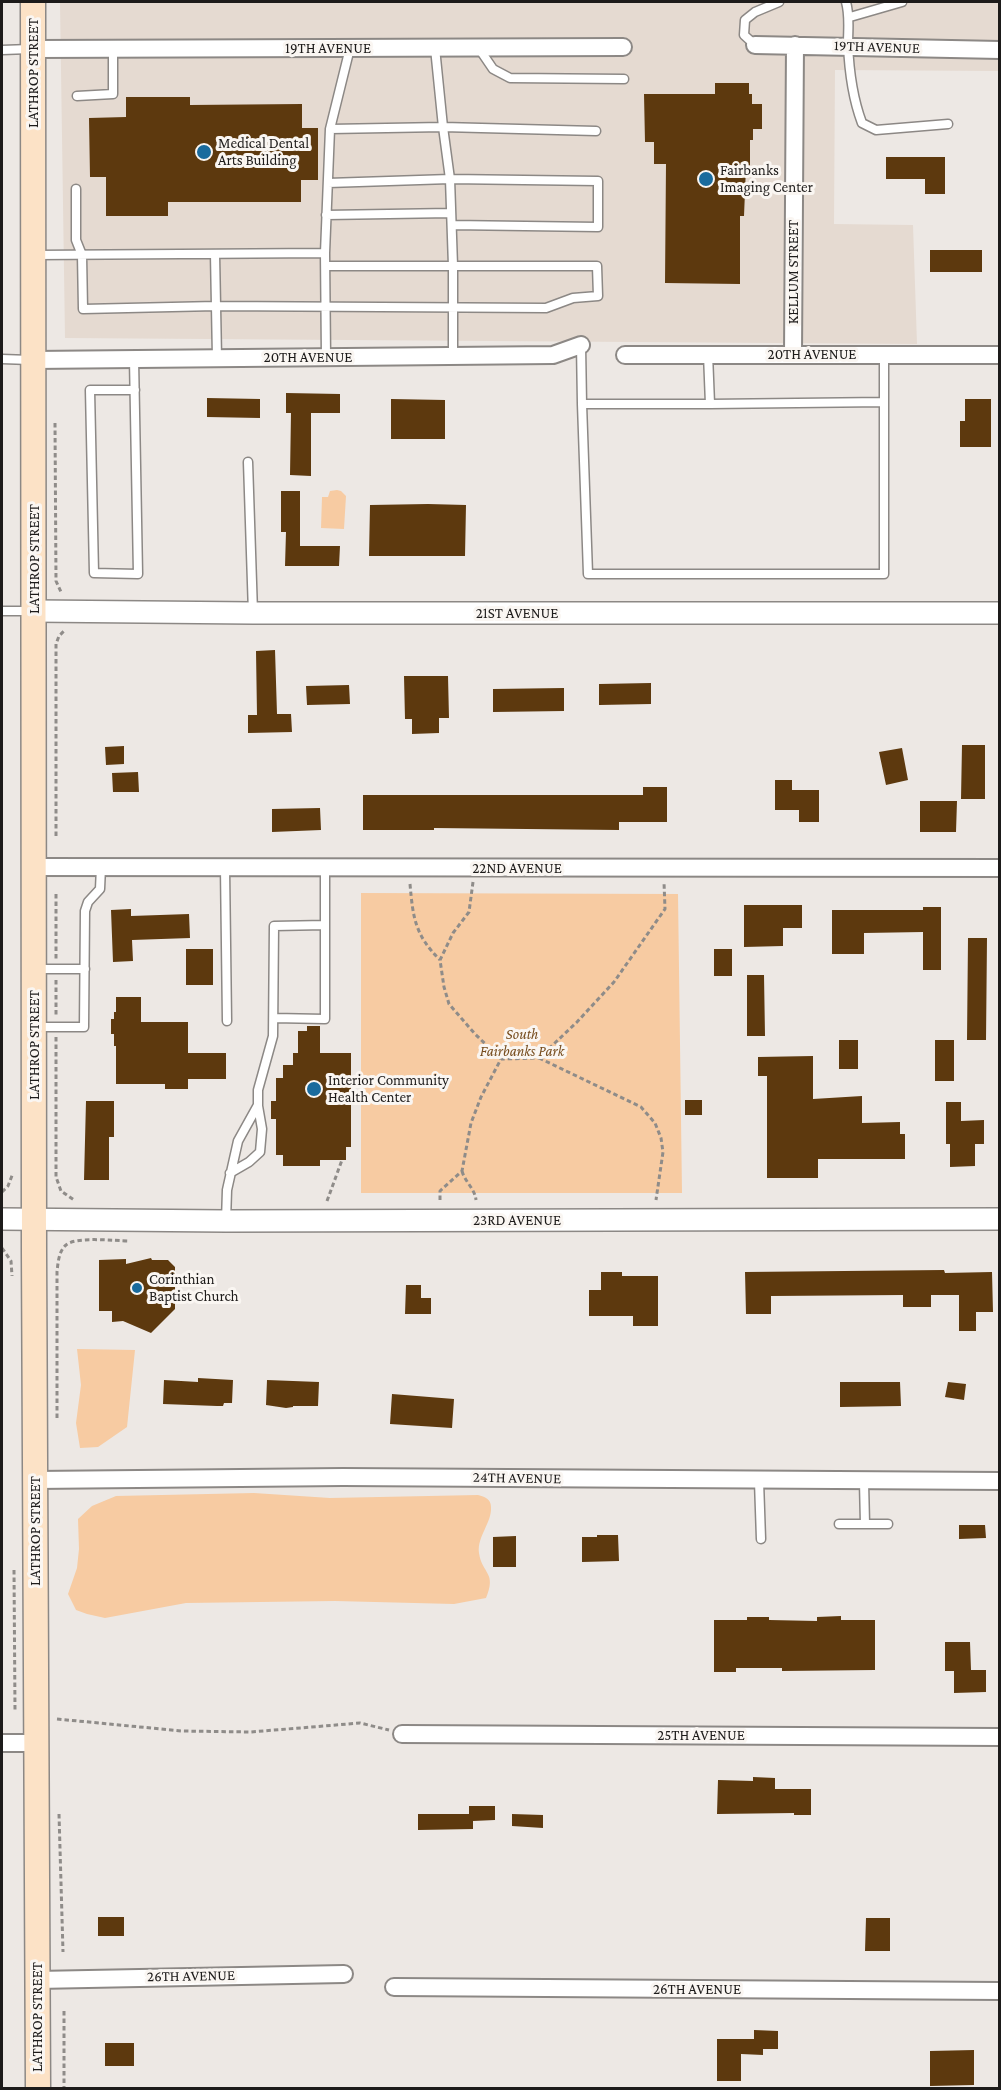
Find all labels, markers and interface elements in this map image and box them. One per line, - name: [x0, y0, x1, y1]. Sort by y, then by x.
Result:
- street label: LATHROP STREET: [24, 18, 42, 128]
- street label: 19TH AVENUE: [834, 37, 920, 57]
- street label: 19TH AVENUE: [285, 39, 371, 57]
- place label: Medical Dental Arts Building: [218, 134, 309, 169]
- marker: Medical Dental Arts Building: [195, 143, 213, 161]
- place label: Fairbanks Imaging Center: [720, 161, 813, 196]
- marker: Fairbanks Imaging Center: [697, 170, 715, 188]
- street label: KELLUM STREET: [784, 220, 802, 324]
- street label: 20TH AVENUE: [767, 345, 857, 363]
- street label: 20TH AVENUE: [263, 348, 353, 366]
- street label: LATHROP STREET: [25, 504, 43, 614]
- street label: 21ST AVENUE: [476, 604, 558, 622]
- street label: 22ND AVENUE: [472, 859, 562, 877]
- street label: LATHROP STREET: [25, 990, 43, 1100]
- park label: South Fairbanks Park: [480, 1025, 564, 1060]
- place label: Interior Community Health Center: [328, 1071, 449, 1106]
- marker: Interior Community Health Center: [305, 1080, 323, 1098]
- street label: 23RD AVENUE: [473, 1211, 561, 1229]
- place label: Corinthian Baptist Church: [149, 1270, 239, 1305]
- marker: Corinthian Baptist Church: [130, 1281, 144, 1295]
- street label: 24TH AVENUE: [473, 1468, 561, 1488]
- street label: LATHROP STREET: [26, 1476, 44, 1586]
- street label: 25TH AVENUE: [657, 1726, 745, 1744]
- street label: LATHROP STREET: [28, 1962, 46, 2072]
- street label: 26TH AVENUE: [147, 1966, 235, 1986]
- street label: 26TH AVENUE: [653, 1980, 741, 1998]

